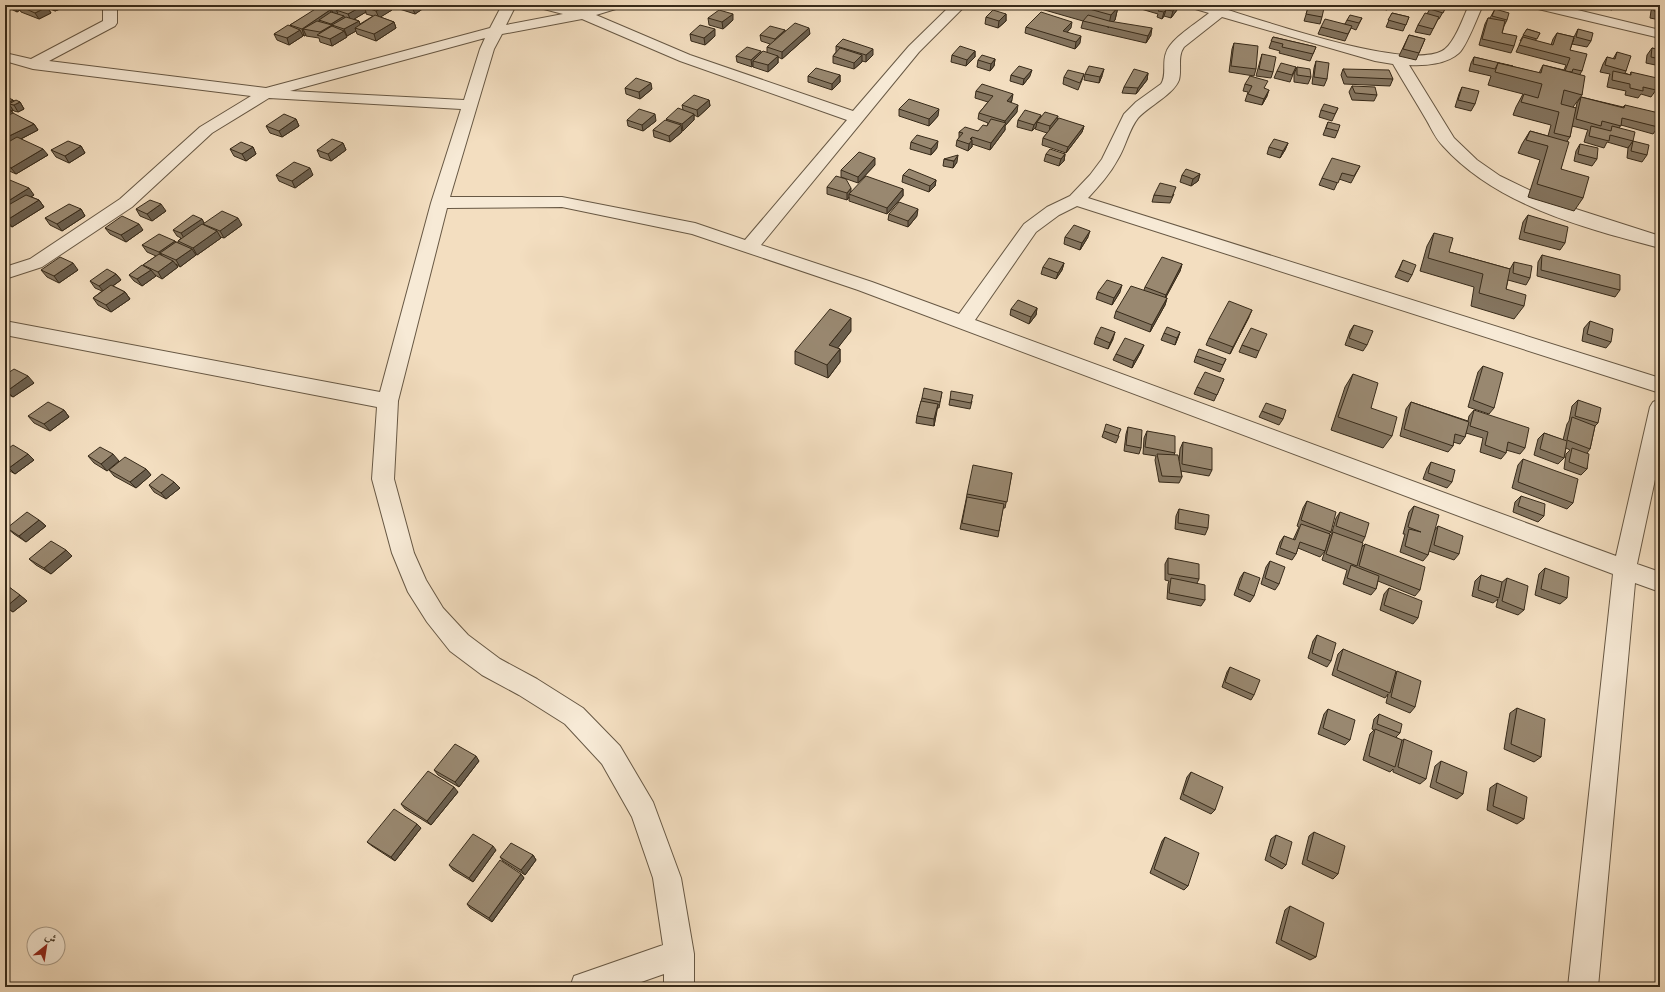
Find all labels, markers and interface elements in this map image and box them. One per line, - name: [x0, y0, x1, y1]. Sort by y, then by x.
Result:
- north arrow: [26, 926, 66, 966]
- text: ش: [42, 929, 59, 947]

